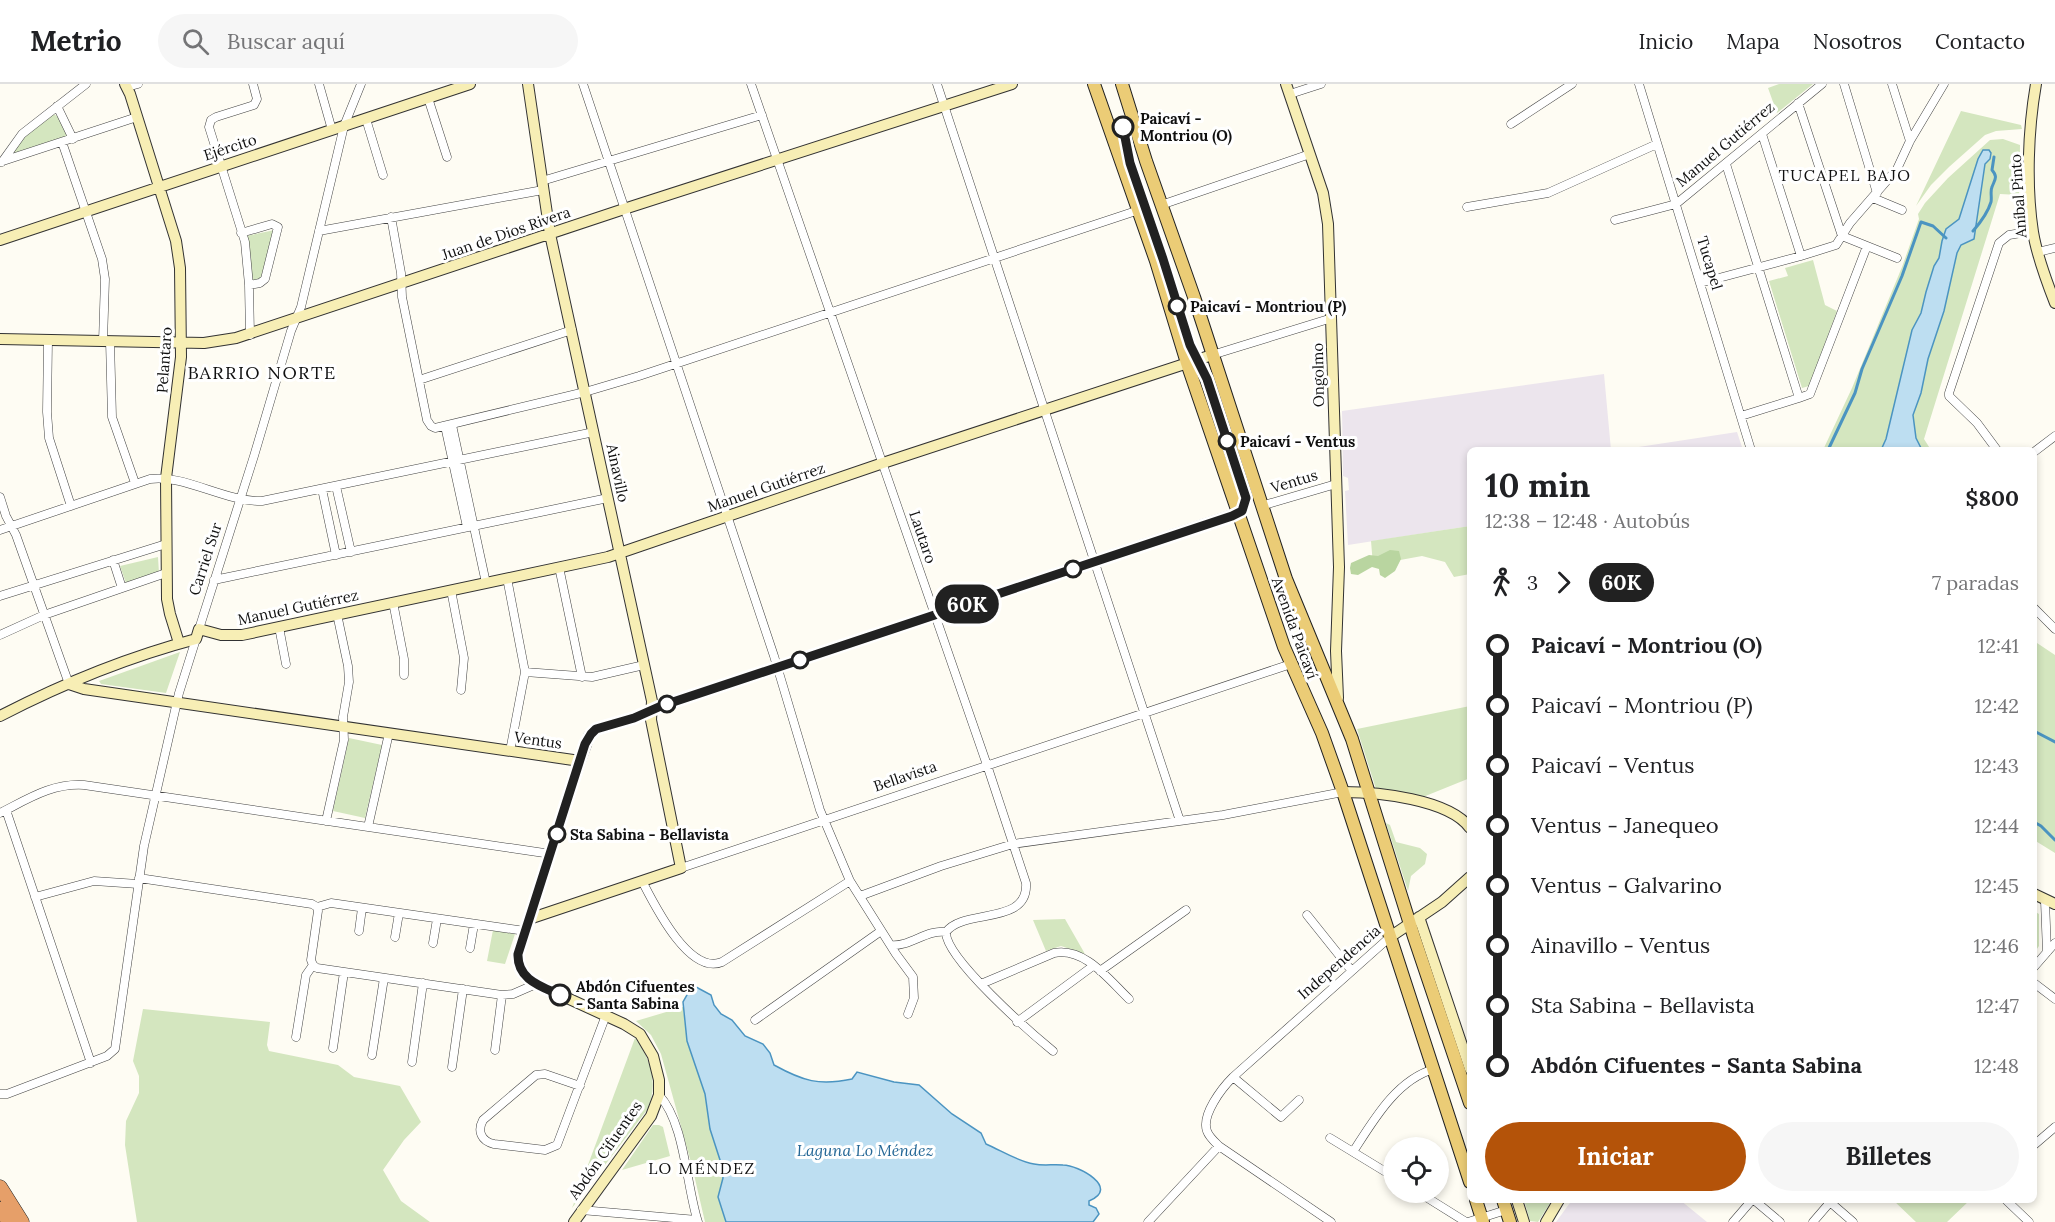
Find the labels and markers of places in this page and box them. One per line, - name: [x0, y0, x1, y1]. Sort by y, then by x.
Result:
- place label: Paicaví - Montriou (O): [1140, 109, 1232, 146]
- marker: Paicaví - Montriou (O): [1112, 116, 1134, 138]
- marker: Paicaví - Montriou (P): [1168, 297, 1186, 315]
- place label: Paicaví - Montriou (P): [1190, 297, 1347, 317]
- marker: Paicaví - Ventus: [1218, 432, 1236, 450]
- place label: Paicaví - Ventus: [1240, 432, 1355, 451]
- unlabelled marker: [1064, 560, 1082, 578]
- unlabelled marker: [791, 651, 809, 669]
- unlabelled marker: [658, 695, 676, 713]
- marker: Sta Sabina - Bellavista: [548, 825, 566, 843]
- place label: Sta Sabina - Bellavista: [570, 825, 729, 844]
- place label: Abdón Cifuentes - Santa Sabina: [576, 977, 695, 1013]
- marker: Abdón Cifuentes - Santa Sabina: [549, 984, 571, 1006]

